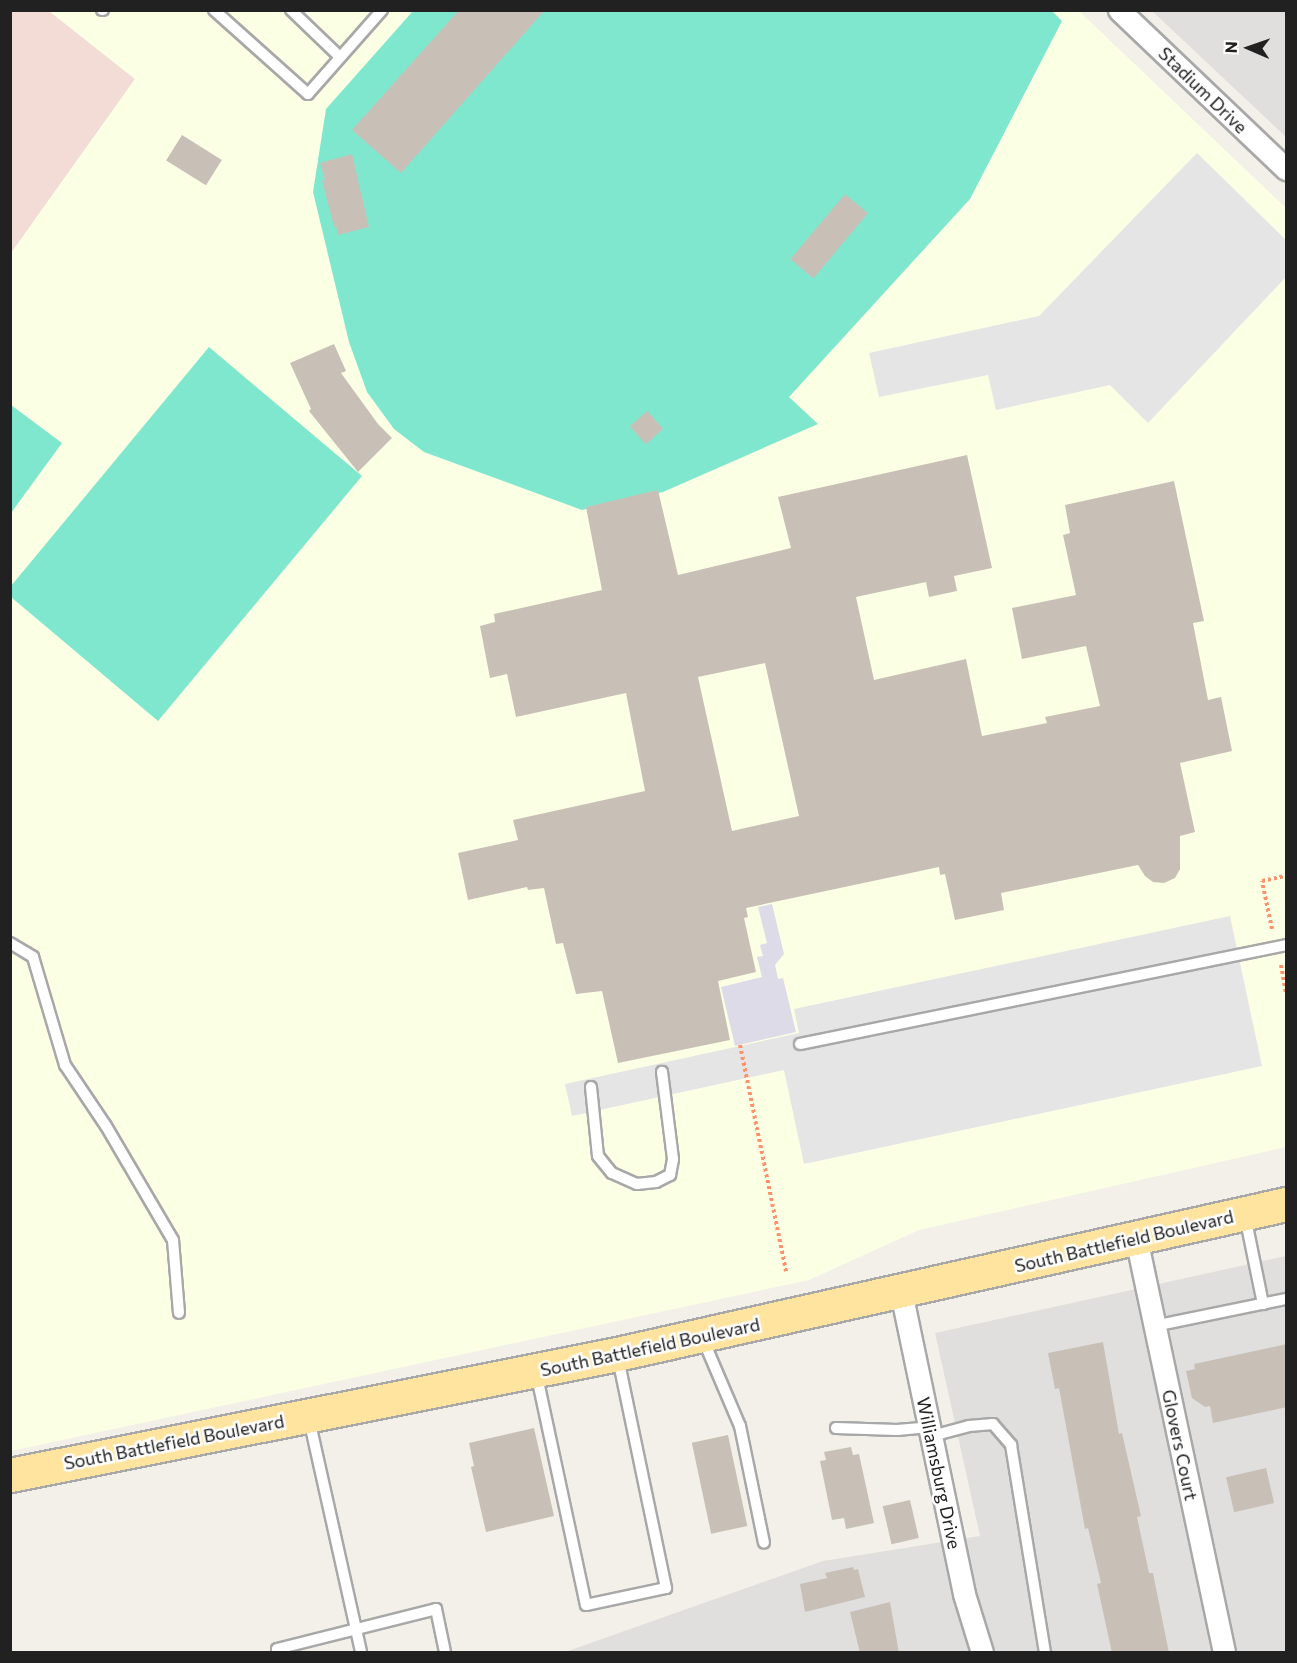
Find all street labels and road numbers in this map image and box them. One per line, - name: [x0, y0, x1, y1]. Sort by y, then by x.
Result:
- street label: Stadium Drive: [1154, 42, 1252, 138]
- street label: South Battlefield Boulevard: [1012, 1205, 1236, 1277]
- street label: South Battlefield Boulevard: [538, 1313, 762, 1381]
- street label: Glovers Court: [1158, 1388, 1202, 1502]
- street label: Williamsburg Drive: [912, 1395, 966, 1551]
- street label: South Battlefield Boulevard: [62, 1410, 286, 1474]

